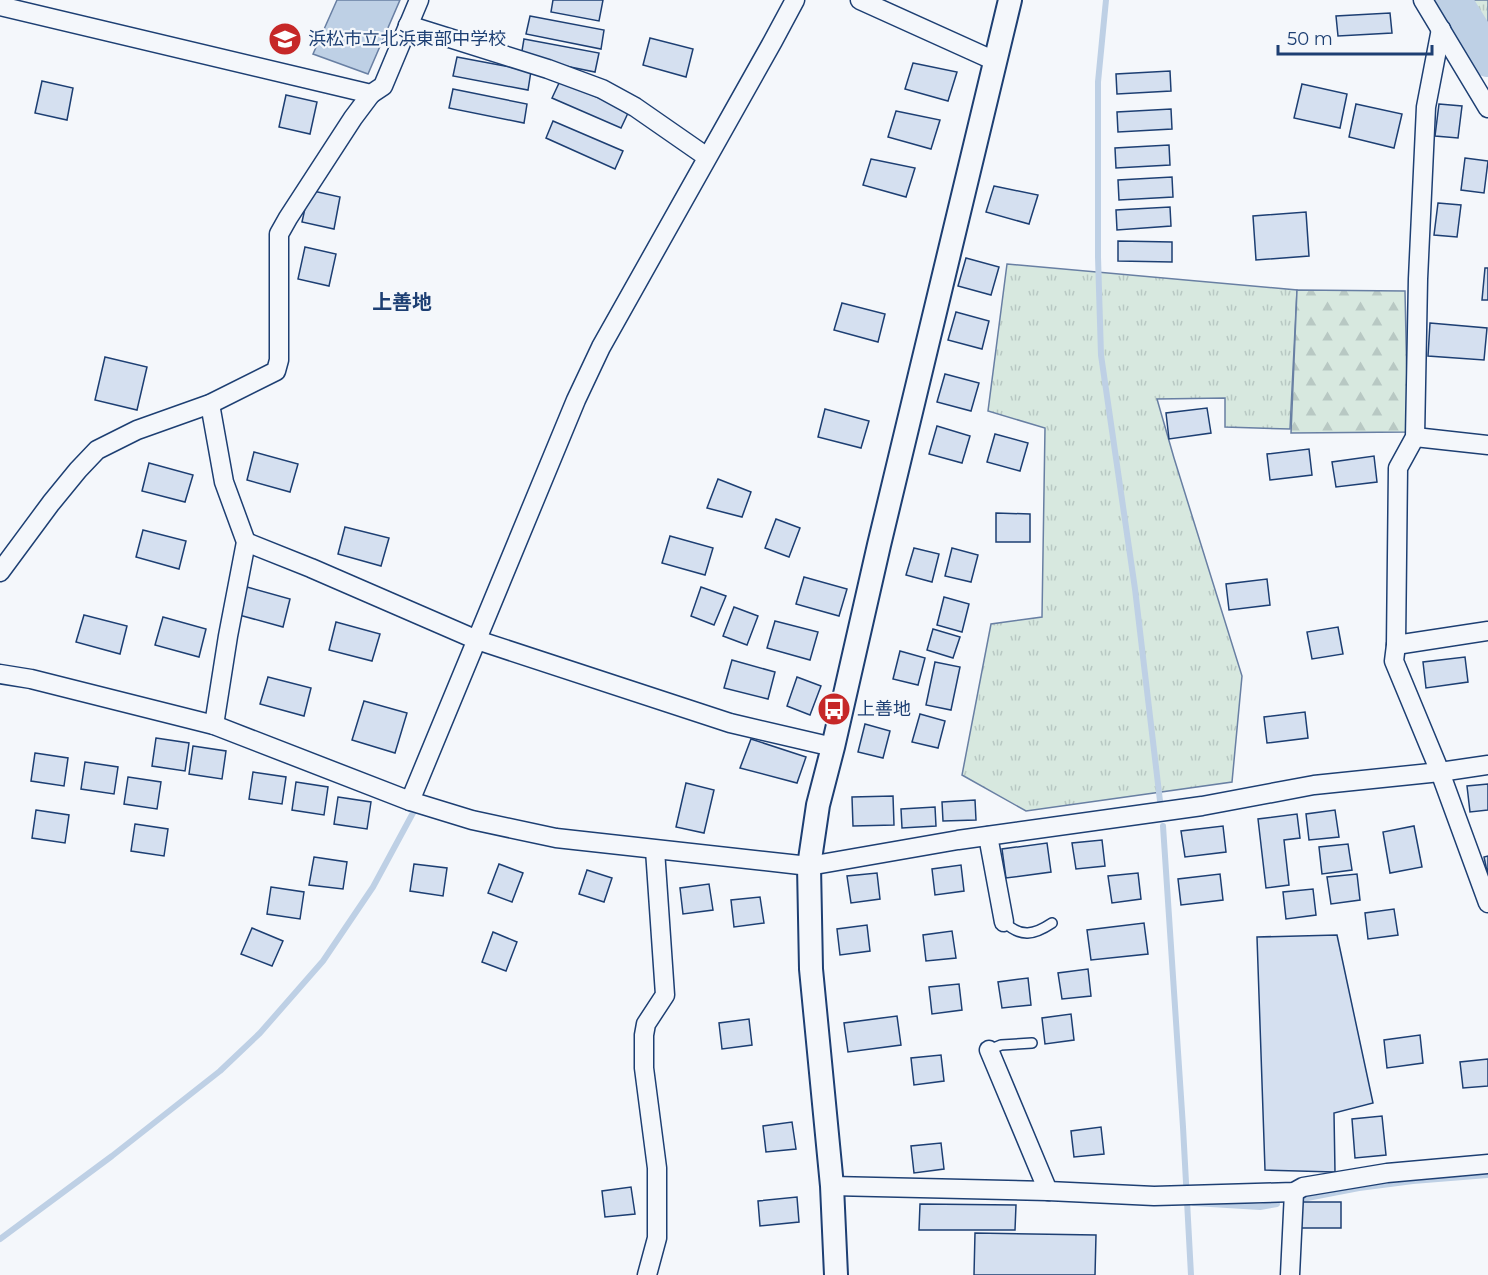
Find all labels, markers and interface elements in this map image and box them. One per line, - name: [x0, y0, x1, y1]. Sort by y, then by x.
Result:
- scale bar: [1278, 18, 1432, 56]
- school or university icon: 浜松市立北浜東部中学校: [267, 21, 303, 57]
- place label: 浜松市立北浜東部中学校: [308, 28, 506, 50]
- text: 50 m: [1287, 28, 1333, 50]
- district label: 上善地: [372, 290, 432, 314]
- bus stop icon: 上善地: [816, 691, 852, 727]
- place label: 上善地: [857, 698, 911, 720]

